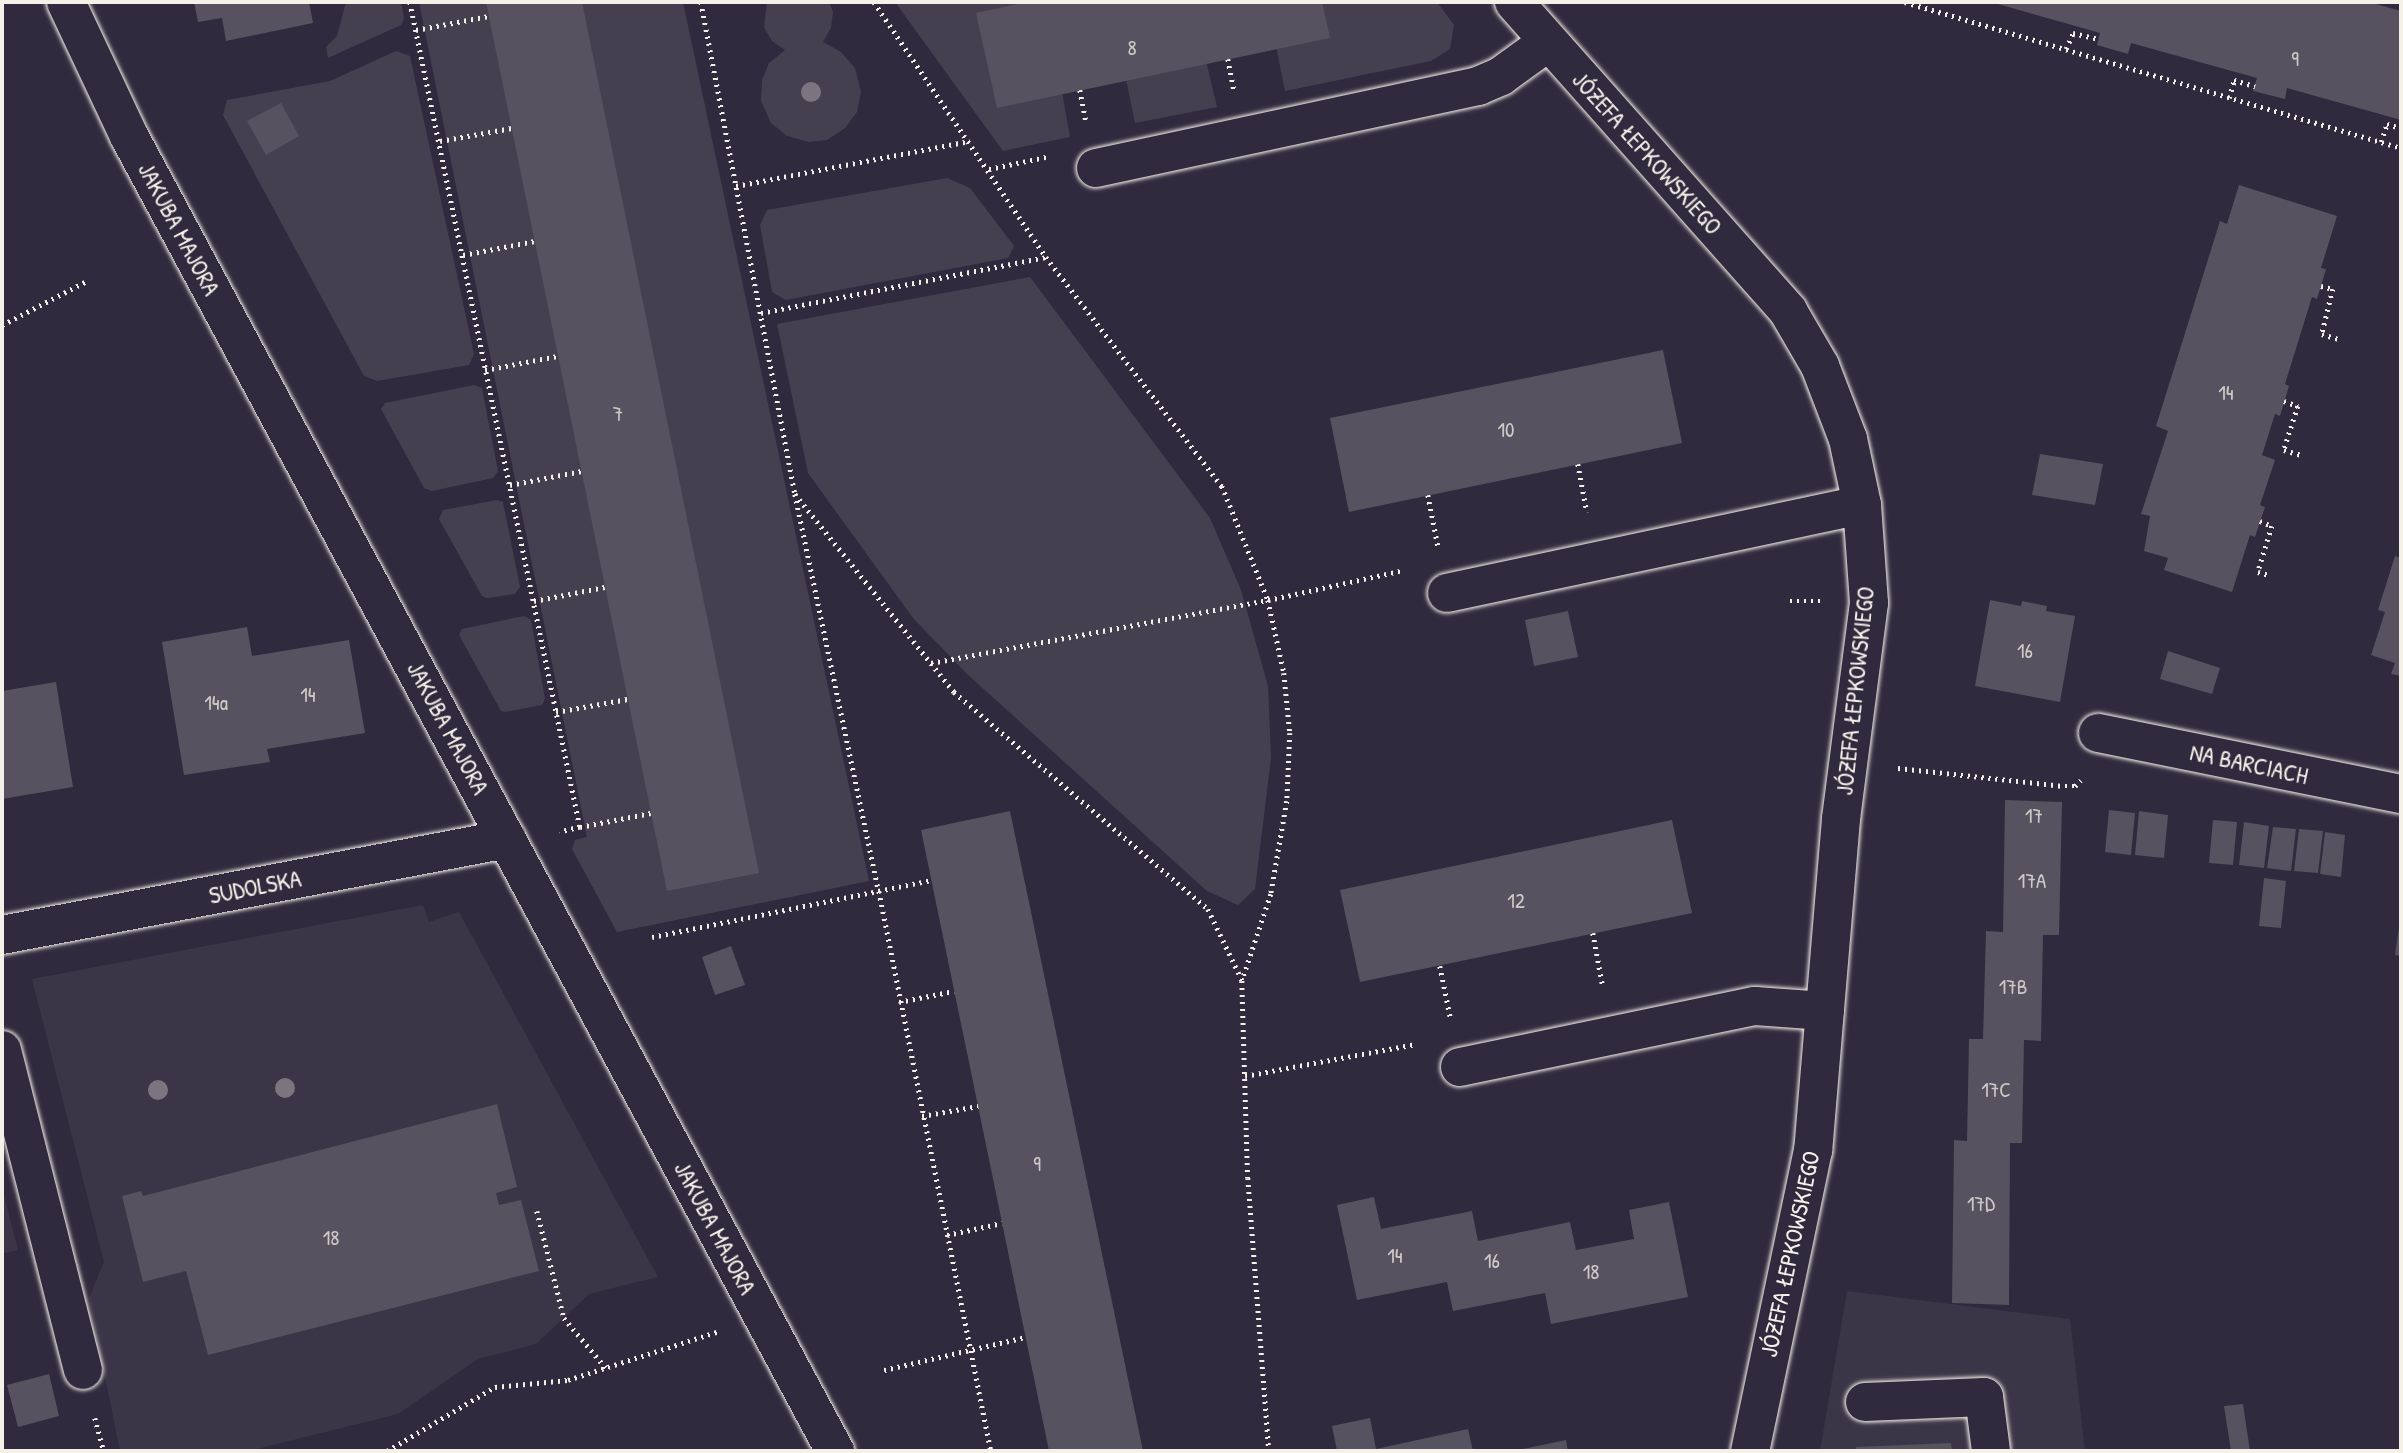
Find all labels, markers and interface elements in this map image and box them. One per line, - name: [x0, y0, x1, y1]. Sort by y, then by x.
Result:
- house number: 8: [1127, 35, 1137, 61]
- house number: 9: [2291, 46, 2299, 72]
- street label: JÓZEFA ŁEPKOWSKIEGO: [1566, 66, 1728, 240]
- street label: JAKUBA MAJORA: [132, 158, 226, 300]
- house number: 14: [2218, 380, 2234, 406]
- house number: 7: [613, 401, 623, 427]
- house number: 10: [1497, 417, 1515, 443]
- street label: JÓZEFA ŁEPKOWSKIEGO: [1830, 585, 1880, 797]
- house number: 16: [2017, 638, 2033, 664]
- street label: JAKUBA MAJORA: [401, 657, 495, 799]
- house number: 14: [300, 682, 316, 708]
- house number: 14a: [204, 690, 228, 716]
- street label: NA BARCIACH: [2187, 737, 2311, 791]
- house number: 17: [2025, 803, 2043, 829]
- street label: SUDOLSKA: [207, 864, 303, 910]
- house number: 17A: [2018, 868, 2046, 894]
- house number: 12: [1507, 888, 1525, 914]
- house number: 17B: [1999, 974, 2027, 1000]
- house number: 17C: [1981, 1077, 2011, 1103]
- street label: JÓZEFA ŁEPKOWSKIEGO: [1754, 1149, 1826, 1359]
- house number: 9: [1033, 1151, 1041, 1177]
- street label: JAKUBA MAJORA: [668, 1157, 762, 1299]
- house number: 17D: [1967, 1191, 1995, 1217]
- house number: 18: [323, 1225, 339, 1251]
- house number: 14: [1387, 1243, 1403, 1269]
- house number: 16: [1484, 1248, 1500, 1274]
- house number: 18: [1583, 1259, 1599, 1285]

